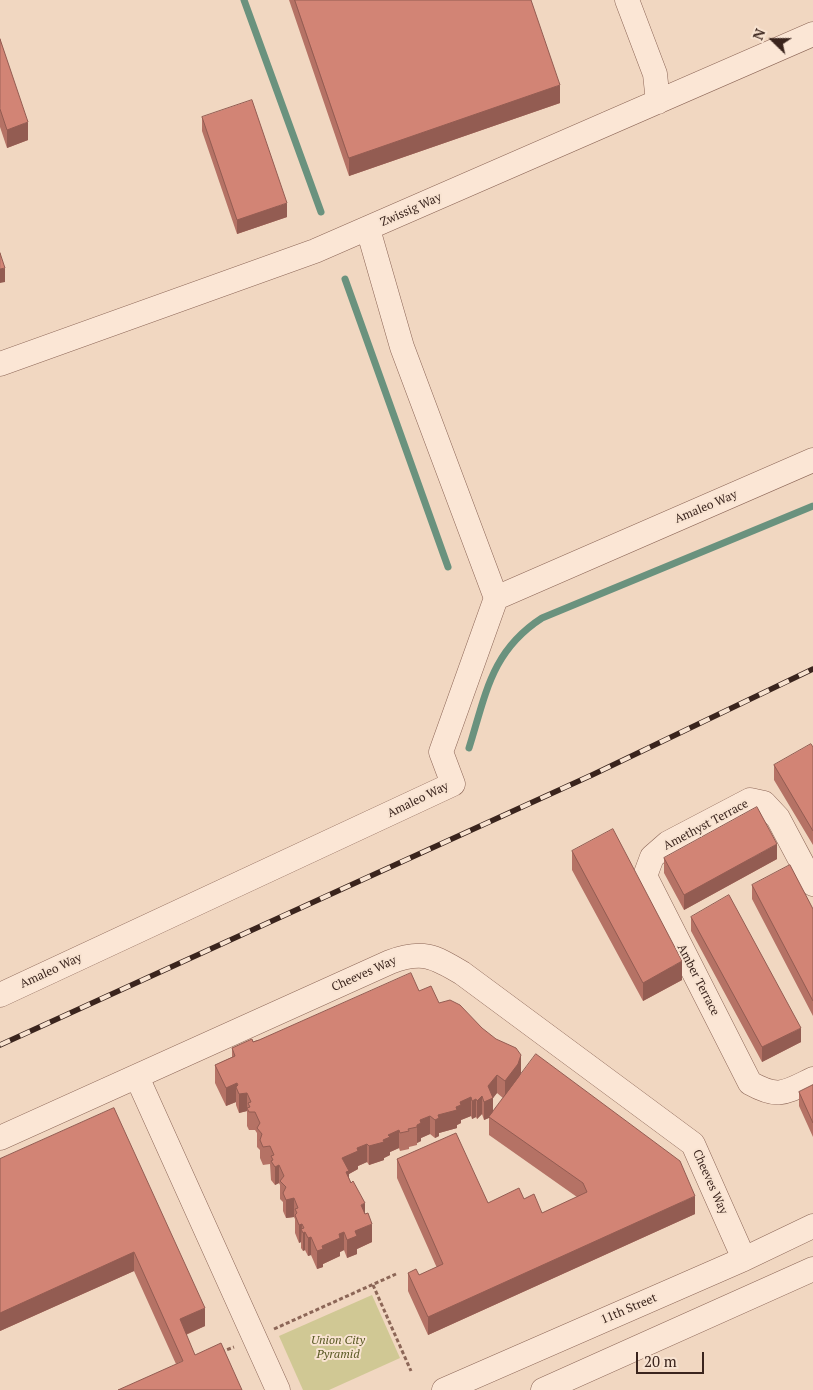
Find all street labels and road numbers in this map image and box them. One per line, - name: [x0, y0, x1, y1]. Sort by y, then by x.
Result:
- street label: Zwissig Way: [378, 190, 444, 230]
- street label: Amaleo Way: [673, 487, 739, 527]
- street label: Amaleo Way: [385, 779, 451, 821]
- street label: Amethyst Terrace: [661, 797, 751, 853]
- street label: Amber Terrace: [674, 942, 722, 1018]
- street label: Amaleo Way: [18, 950, 84, 992]
- street label: Cheeves Way: [329, 953, 399, 995]
- street label: Cheeves Way: [689, 1147, 731, 1217]
- street label: 11th Street: [599, 1291, 659, 1327]

